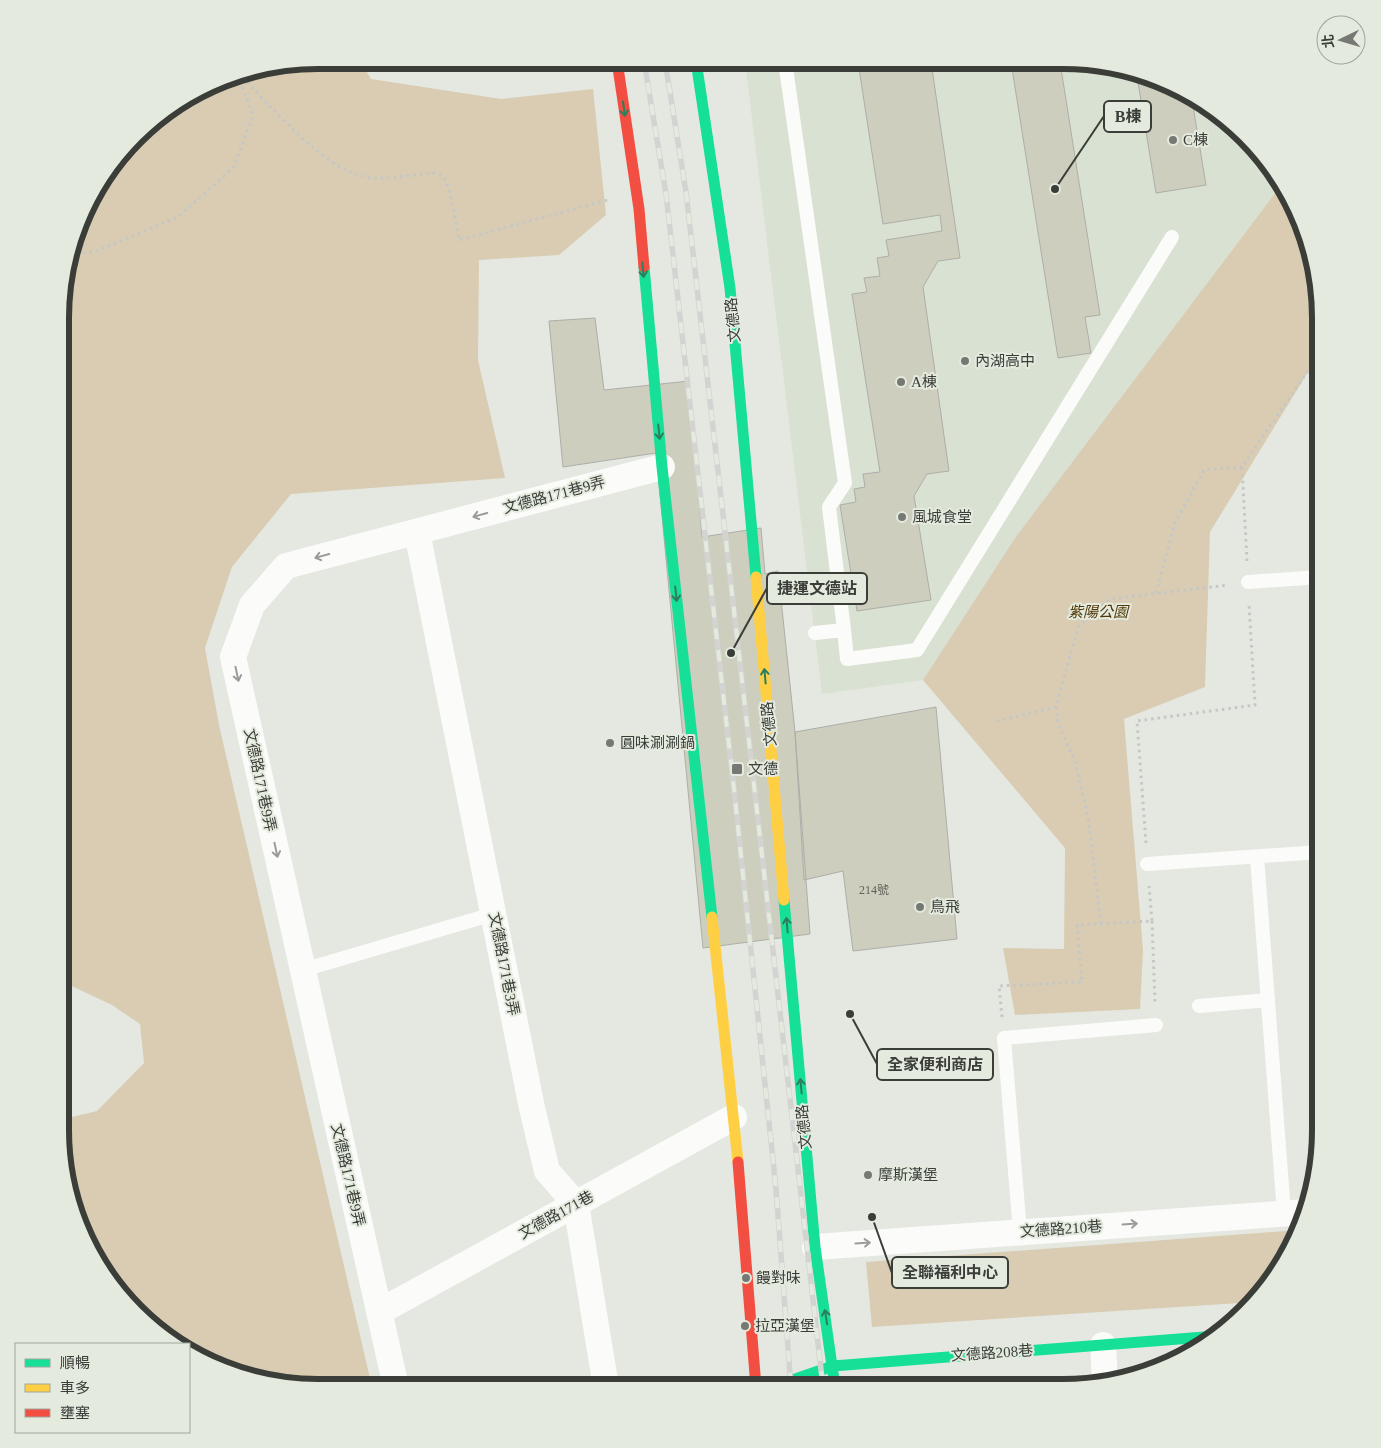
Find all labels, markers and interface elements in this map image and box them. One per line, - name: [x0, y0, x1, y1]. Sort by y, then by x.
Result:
- north arrow: [1316, 15, 1366, 65]
- text: 北: [1320, 33, 1337, 49]
- one-way arrow: [619, 101, 629, 117]
- callout: B棟: [1104, 101, 1151, 132]
- text: B棟: [1115, 107, 1141, 125]
- place label: C棟: [1183, 131, 1208, 148]
- marker: C棟: [1167, 134, 1179, 146]
- one-way arrow: [639, 262, 648, 278]
- street label: 文德路: [722, 297, 743, 343]
- place label: 內湖高中: [975, 353, 1035, 369]
- marker: 內湖高中: [959, 355, 971, 367]
- place label: A棟: [911, 373, 937, 390]
- marker: A棟: [895, 376, 907, 388]
- one-way arrow: [654, 424, 664, 440]
- street label: 文德路171巷9弄: [501, 473, 607, 516]
- place label: 風城食堂: [912, 509, 972, 525]
- one-way arrow: [472, 511, 488, 520]
- marker: 風城食堂: [896, 511, 908, 523]
- one-way arrow: [315, 552, 331, 561]
- callout: 捷運文德站: [767, 573, 867, 604]
- text: 捷運文德站: [777, 579, 857, 597]
- one-way arrow: [671, 585, 681, 601]
- park label: 紫陽公園: [1068, 604, 1130, 620]
- one-way arrow: [233, 666, 242, 682]
- one-way arrow: [760, 668, 769, 684]
- street label: 文德路: [758, 701, 779, 747]
- street label: 文德路171巷9弄: [241, 727, 280, 833]
- place label: 圓味涮涮鍋: [620, 735, 695, 751]
- marker: 圓味涮涮鍋: [604, 737, 616, 749]
- place label: 文德: [748, 760, 778, 777]
- marker: 文德: [730, 762, 744, 776]
- one-way arrow: [272, 841, 281, 857]
- house number: 214號: [859, 883, 889, 897]
- place label: 鳥飛: [930, 899, 960, 915]
- marker: 鳥飛: [914, 901, 926, 913]
- street label: 文德路171巷3弄: [486, 911, 523, 1017]
- one-way arrow: [782, 917, 791, 933]
- callout: 全家便利商店: [877, 1049, 993, 1080]
- text: 全家便利商店: [887, 1056, 983, 1073]
- one-way arrow: [796, 1079, 806, 1095]
- street label: 文德路: [793, 1104, 814, 1150]
- street label: 文德路171巷9弄: [328, 1122, 369, 1228]
- place label: 摩斯漢堡: [878, 1167, 938, 1183]
- marker: 摩斯漢堡: [862, 1169, 874, 1181]
- street label: 文德路171巷: [516, 1187, 596, 1242]
- street label: 文德路210巷: [1019, 1217, 1103, 1240]
- one-way arrow: [1122, 1220, 1138, 1229]
- one-way arrow: [855, 1239, 871, 1248]
- callout: 全聯福利中心: [892, 1257, 1008, 1288]
- text: 全聯福利中心: [902, 1264, 998, 1281]
- place label: 饅對味: [756, 1269, 801, 1286]
- marker: 饅對味: [740, 1272, 752, 1284]
- one-way arrow: [820, 1310, 830, 1326]
- place label: 拉亞漢堡: [755, 1317, 815, 1334]
- marker: 拉亞漢堡: [739, 1320, 751, 1332]
- street label: 文德路208巷: [950, 1341, 1034, 1364]
- legend: [15, 1343, 190, 1433]
- text: 順暢: [60, 1355, 90, 1371]
- text: 車多: [60, 1380, 90, 1396]
- text: 壅塞: [60, 1405, 90, 1421]

